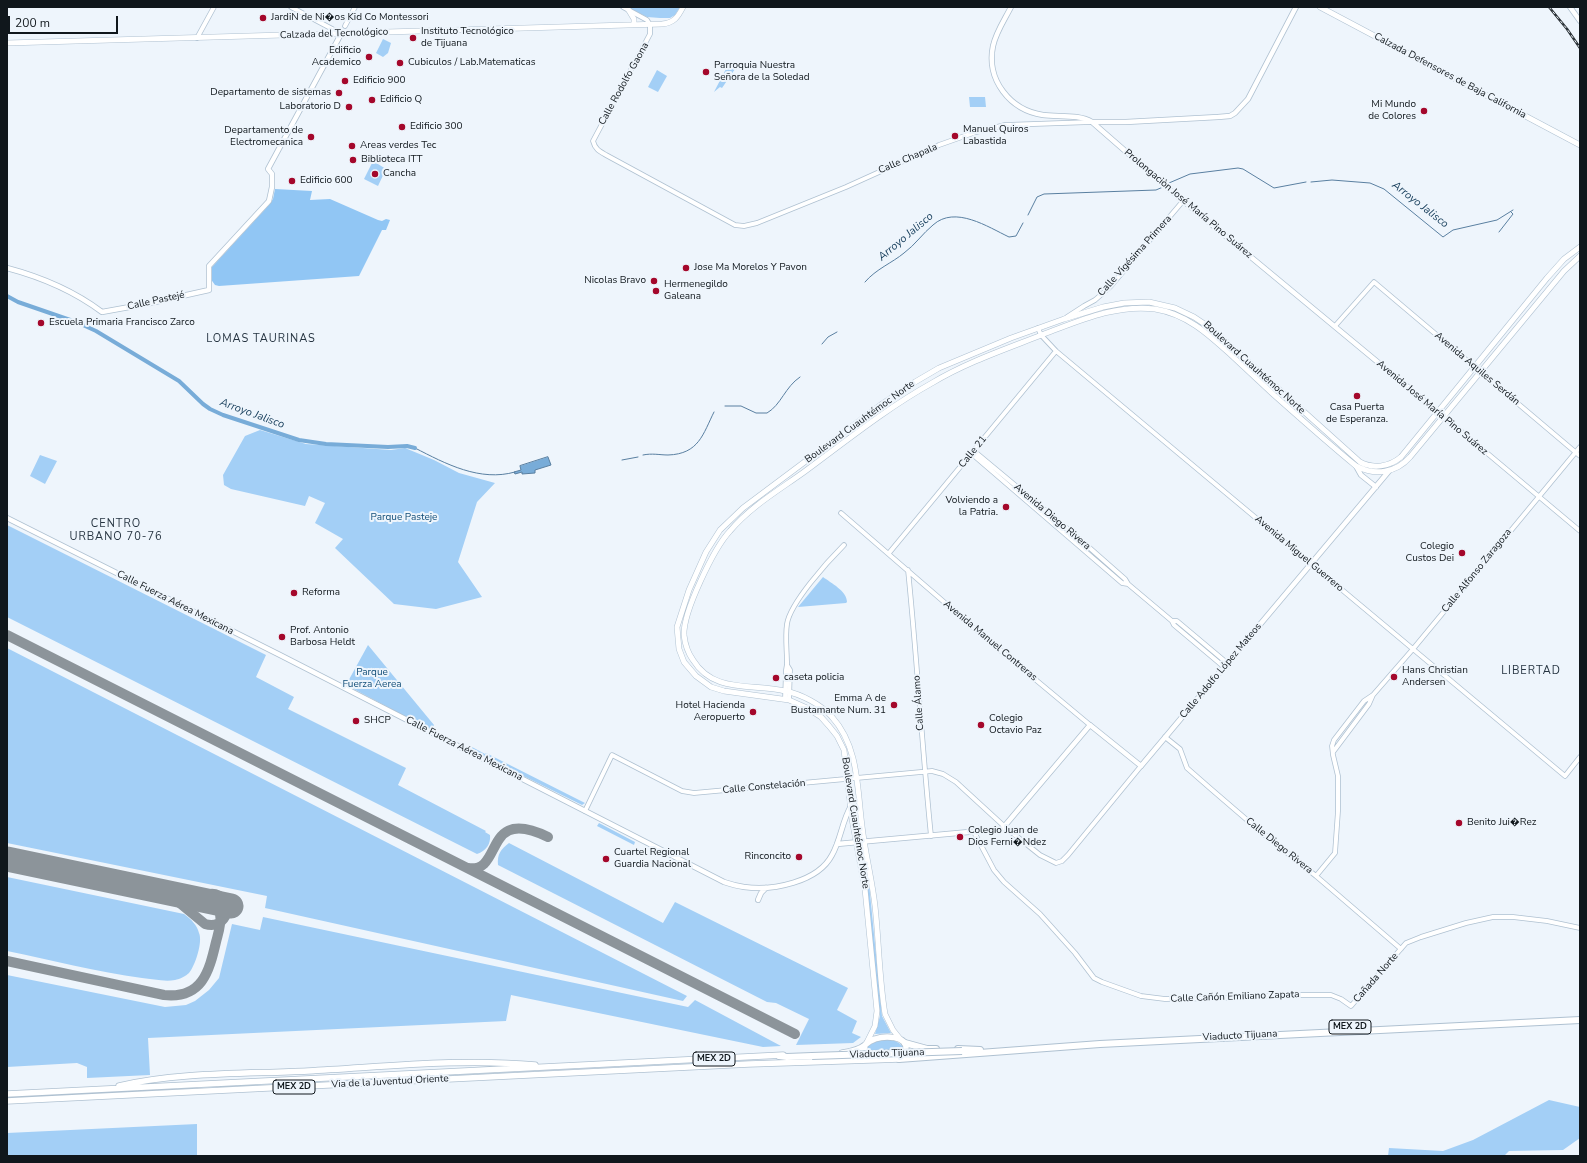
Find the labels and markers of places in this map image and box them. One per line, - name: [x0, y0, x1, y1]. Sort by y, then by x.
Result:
- place label: JardiN de Ni�os Kid Co Montessori: [271, 12, 429, 24]
- marker: JardiN de Ni�os Kid Co Montessori: [258, 13, 268, 23]
- place label: Instituto Tecnológico de Tijuana: [421, 26, 514, 50]
- marker: Instituto Tecnológico de Tijuana: [408, 33, 418, 43]
- place label: Edificio Academico: [312, 45, 361, 68]
- marker: Edificio Academico: [364, 52, 374, 62]
- place label: Cubiculos / Lab.Matematicas: [408, 57, 535, 69]
- marker: Cubiculos / Lab.Matematicas: [395, 58, 405, 68]
- place label: Parroquia Nuestra Señora de la Soledad: [714, 60, 810, 84]
- marker: Parroquia Nuestra Señora de la Soledad: [701, 67, 711, 77]
- place label: Edificio 900: [353, 75, 406, 87]
- marker: Edificio 900: [340, 76, 350, 86]
- place label: Departamento de sistemas: [210, 87, 331, 99]
- marker: Departamento de sistemas: [334, 88, 344, 98]
- place label: Edificio Q: [380, 94, 422, 106]
- marker: Edificio Q: [367, 95, 377, 105]
- place label: Mi Mundo de Colores: [1368, 99, 1416, 122]
- place label: Laboratorio D: [280, 101, 341, 113]
- marker: Laboratorio D: [344, 102, 354, 112]
- marker: Mi Mundo de Colores: [1419, 106, 1429, 116]
- place label: Edificio 300: [410, 121, 463, 133]
- marker: Edificio 300: [397, 122, 407, 132]
- place label: Manuel Quiros Labastida: [963, 124, 1028, 148]
- place label: Departamento de Electromecanica: [224, 125, 303, 148]
- marker: Manuel Quiros Labastida: [950, 131, 960, 141]
- marker: Departamento de Electromecanica: [306, 132, 316, 142]
- place label: Areas verdes Tec: [360, 140, 436, 152]
- marker: Areas verdes Tec: [347, 141, 357, 151]
- place label: Biblioteca ITT: [361, 154, 423, 166]
- marker: Biblioteca ITT: [348, 155, 358, 165]
- place label: Cancha: [383, 168, 416, 180]
- marker: Cancha: [370, 169, 380, 179]
- place label: Edificio 600: [300, 175, 353, 187]
- marker: Edificio 600: [287, 176, 297, 186]
- place label: Jose Ma Morelos Y Pavon: [694, 262, 807, 274]
- marker: Jose Ma Morelos Y Pavon: [681, 263, 691, 273]
- place label: Nicolas Bravo: [584, 275, 646, 287]
- marker: Nicolas Bravo: [649, 276, 659, 286]
- place label: Hermenegildo Galeana: [664, 279, 728, 302]
- marker: Hermenegildo Galeana: [651, 286, 661, 296]
- place label: Escuela Primaria Francisco Zarco: [49, 317, 195, 329]
- marker: Escuela Primaria Francisco Zarco: [36, 318, 46, 328]
- marker: Casa Puerta de Esperanza.: [1352, 391, 1362, 401]
- place label: Casa Puerta de Esperanza.: [1326, 402, 1388, 426]
- place label: Volviendo a la Patria.: [946, 495, 998, 518]
- marker: Volviendo a la Patria.: [1001, 502, 1011, 512]
- place label: Colegio Custos Dei: [1406, 541, 1454, 564]
- marker: Colegio Custos Dei: [1457, 548, 1467, 558]
- place label: Reforma: [302, 587, 340, 599]
- marker: Reforma: [289, 588, 299, 598]
- place label: Prof. Antonio Barbosa Heldt: [290, 625, 355, 648]
- marker: Prof. Antonio Barbosa Heldt: [277, 632, 287, 642]
- place label: Hans Christian Andersen: [1402, 665, 1468, 688]
- place label: caseta policia: [784, 672, 844, 684]
- marker: Hans Christian Andersen: [1389, 672, 1399, 682]
- marker: caseta policia: [771, 673, 781, 683]
- place label: Emma A de Bustamante Num. 31: [791, 693, 886, 716]
- place label: Hotel Hacienda Aeropuerto: [676, 700, 745, 724]
- marker: Emma A de Bustamante Num. 31: [889, 700, 899, 710]
- marker: Hotel Hacienda Aeropuerto: [748, 707, 758, 717]
- place label: Colegio Octavio Paz: [989, 713, 1042, 736]
- place label: SHCP: [364, 715, 391, 727]
- marker: SHCP: [351, 716, 361, 726]
- marker: Colegio Octavio Paz: [976, 720, 986, 730]
- place label: Benito Jui�Rez: [1467, 817, 1536, 829]
- marker: Benito Jui�Rez: [1454, 818, 1464, 828]
- place label: Colegio Juan de Dios Ferni�Ndez: [968, 825, 1046, 848]
- marker: Colegio Juan de Dios Ferni�Ndez: [955, 832, 965, 842]
- place label: Cuartel Regional Guardia Nacional: [614, 847, 691, 870]
- place label: Rinconcito: [745, 851, 791, 863]
- marker: Rinconcito: [794, 852, 804, 862]
- marker: Cuartel Regional Guardia Nacional: [601, 854, 611, 864]

